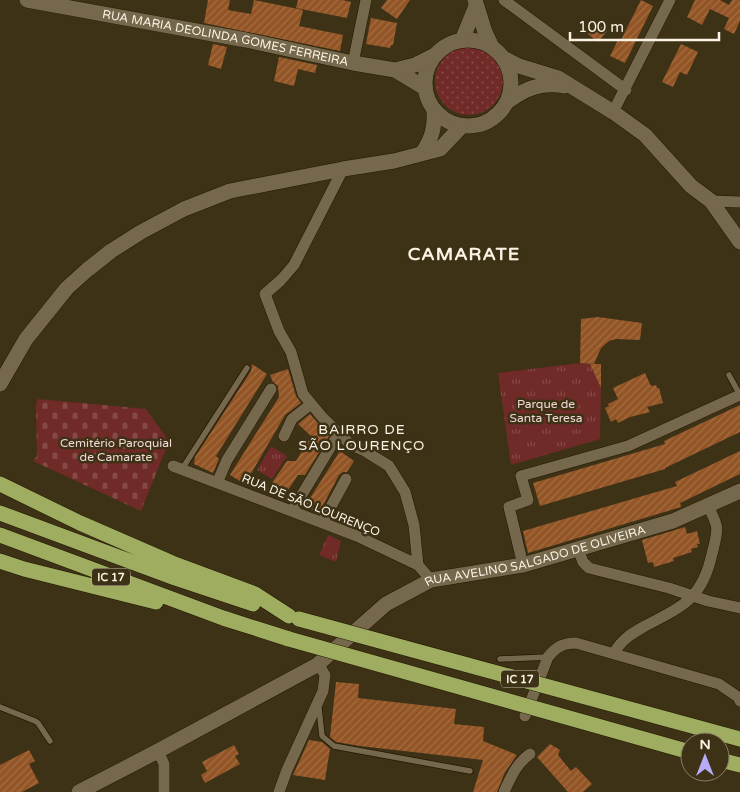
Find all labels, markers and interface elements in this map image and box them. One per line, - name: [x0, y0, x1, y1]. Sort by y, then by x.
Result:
- street label: RUA MARIA DEOLINDA GOMES FERREIRA: [101, 7, 350, 69]
- scale bar: [570, 10, 719, 42]
- text: 100 m: [578, 18, 624, 36]
- district label: CAMARATE: [408, 243, 520, 265]
- park label: Parque de Santa Teresa: [510, 397, 582, 425]
- district label: BAIRRO DE SÃO LOURENÇO: [299, 421, 425, 454]
- park label: Cemitério Paroquial de Camarate: [60, 436, 172, 464]
- street label: RUA DE SÃO LOURENÇO: [240, 471, 382, 539]
- street label: RUA AVELINO SALGADO DE OLIVEIRA: [422, 522, 647, 589]
- road number: IC 17: [92, 568, 130, 586]
- road number: IC 17: [501, 671, 539, 688]
- north arrow: [680, 732, 730, 782]
- text: N: [699, 736, 711, 753]

